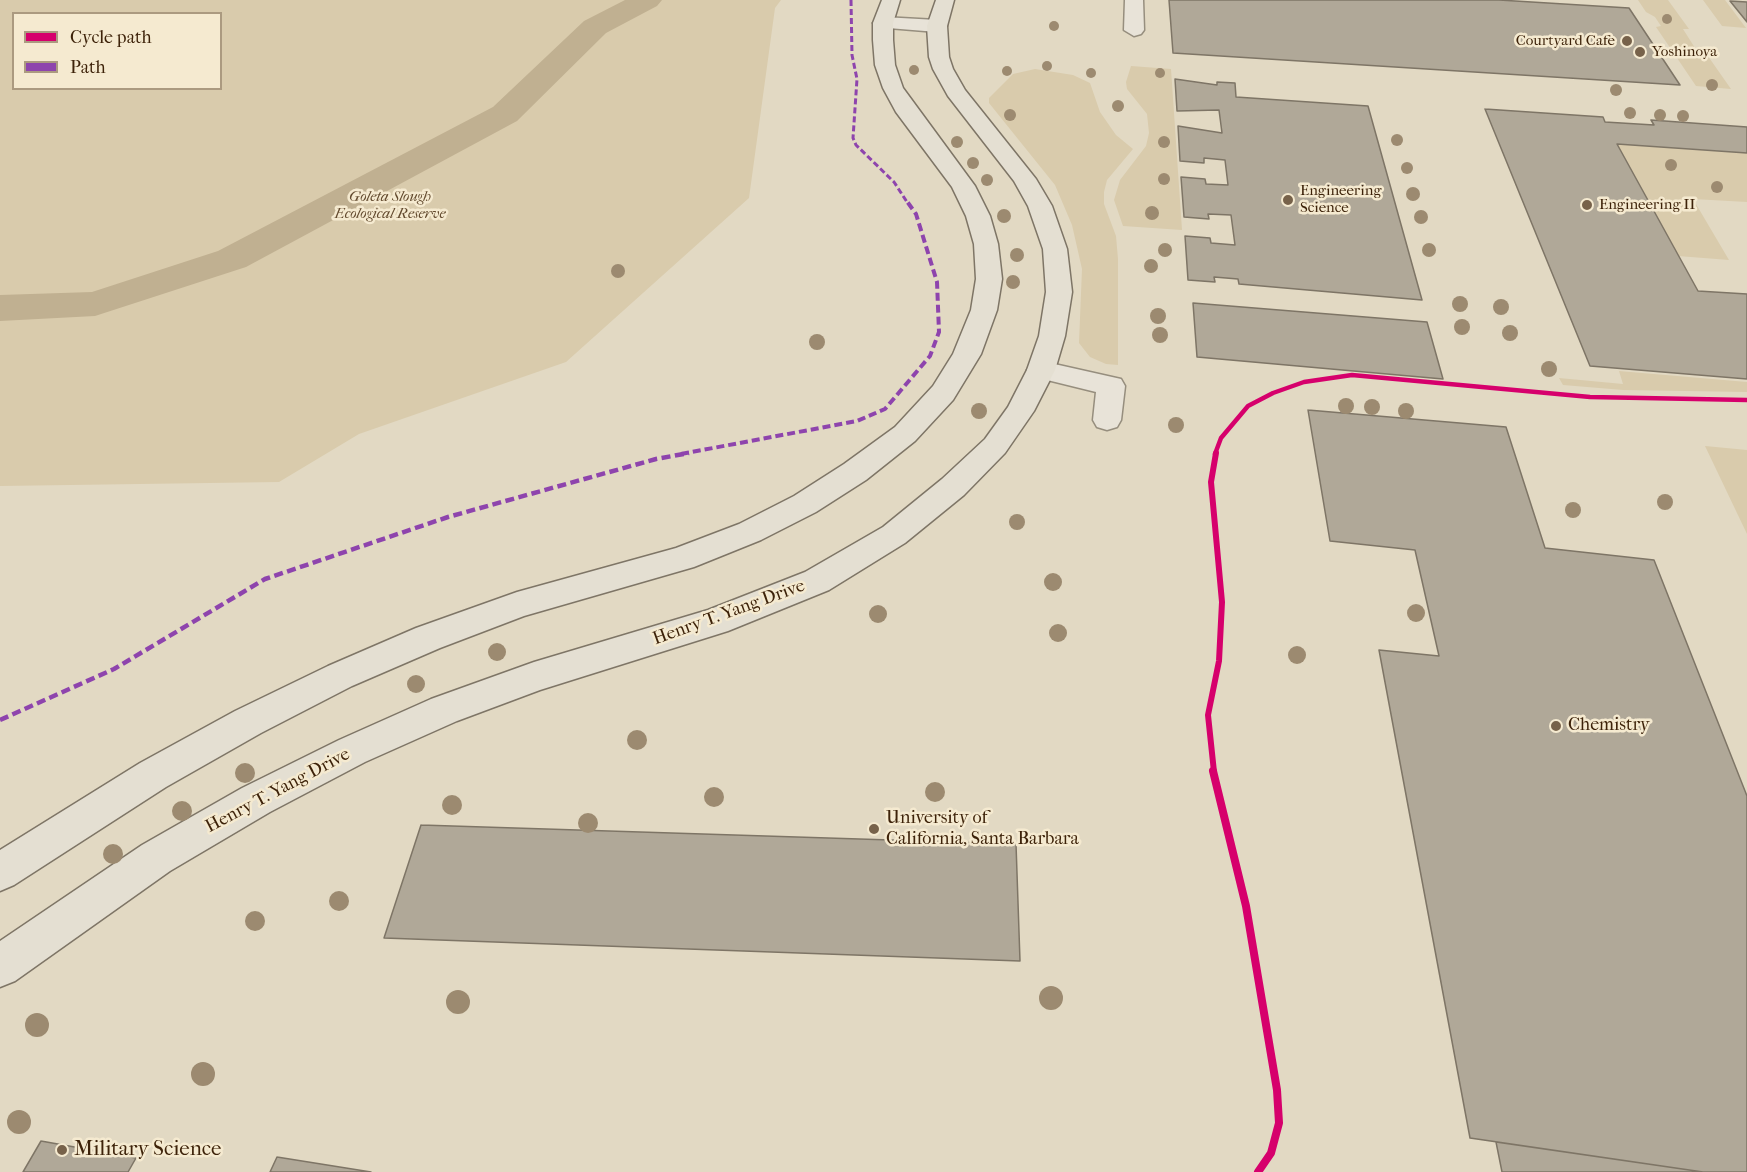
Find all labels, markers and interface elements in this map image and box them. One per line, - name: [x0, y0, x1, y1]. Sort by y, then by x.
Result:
- legend: [12, 12, 222, 90]
- text: Cycle path: [70, 27, 151, 48]
- place label: Courtyard Cafe: [1516, 32, 1615, 50]
- marker: Courtyard Cafe: [1620, 34, 1634, 48]
- place label: Yoshinoya: [1652, 43, 1717, 61]
- marker: Yoshinoya: [1633, 45, 1647, 59]
- text: Path: [70, 57, 106, 78]
- place label: Engineering Science: [1300, 182, 1381, 217]
- park label: Goleta Slough Ecological Reserve: [335, 188, 445, 223]
- marker: Engineering Science: [1281, 193, 1295, 207]
- place label: Engineering II: [1599, 196, 1695, 214]
- marker: Engineering II: [1580, 198, 1594, 212]
- street label: Henry T. Yang Drive: [650, 575, 808, 651]
- place label: Chemistry: [1568, 715, 1650, 737]
- marker: Chemistry: [1549, 719, 1563, 733]
- street label: Henry T. Yang Drive: [202, 744, 354, 838]
- place label: University of California, Santa Barbara: [886, 808, 1079, 850]
- marker: University of California, Santa Barbara: [867, 822, 881, 836]
- place label: Military Science: [74, 1137, 221, 1163]
- marker: Military Science: [55, 1143, 69, 1157]

